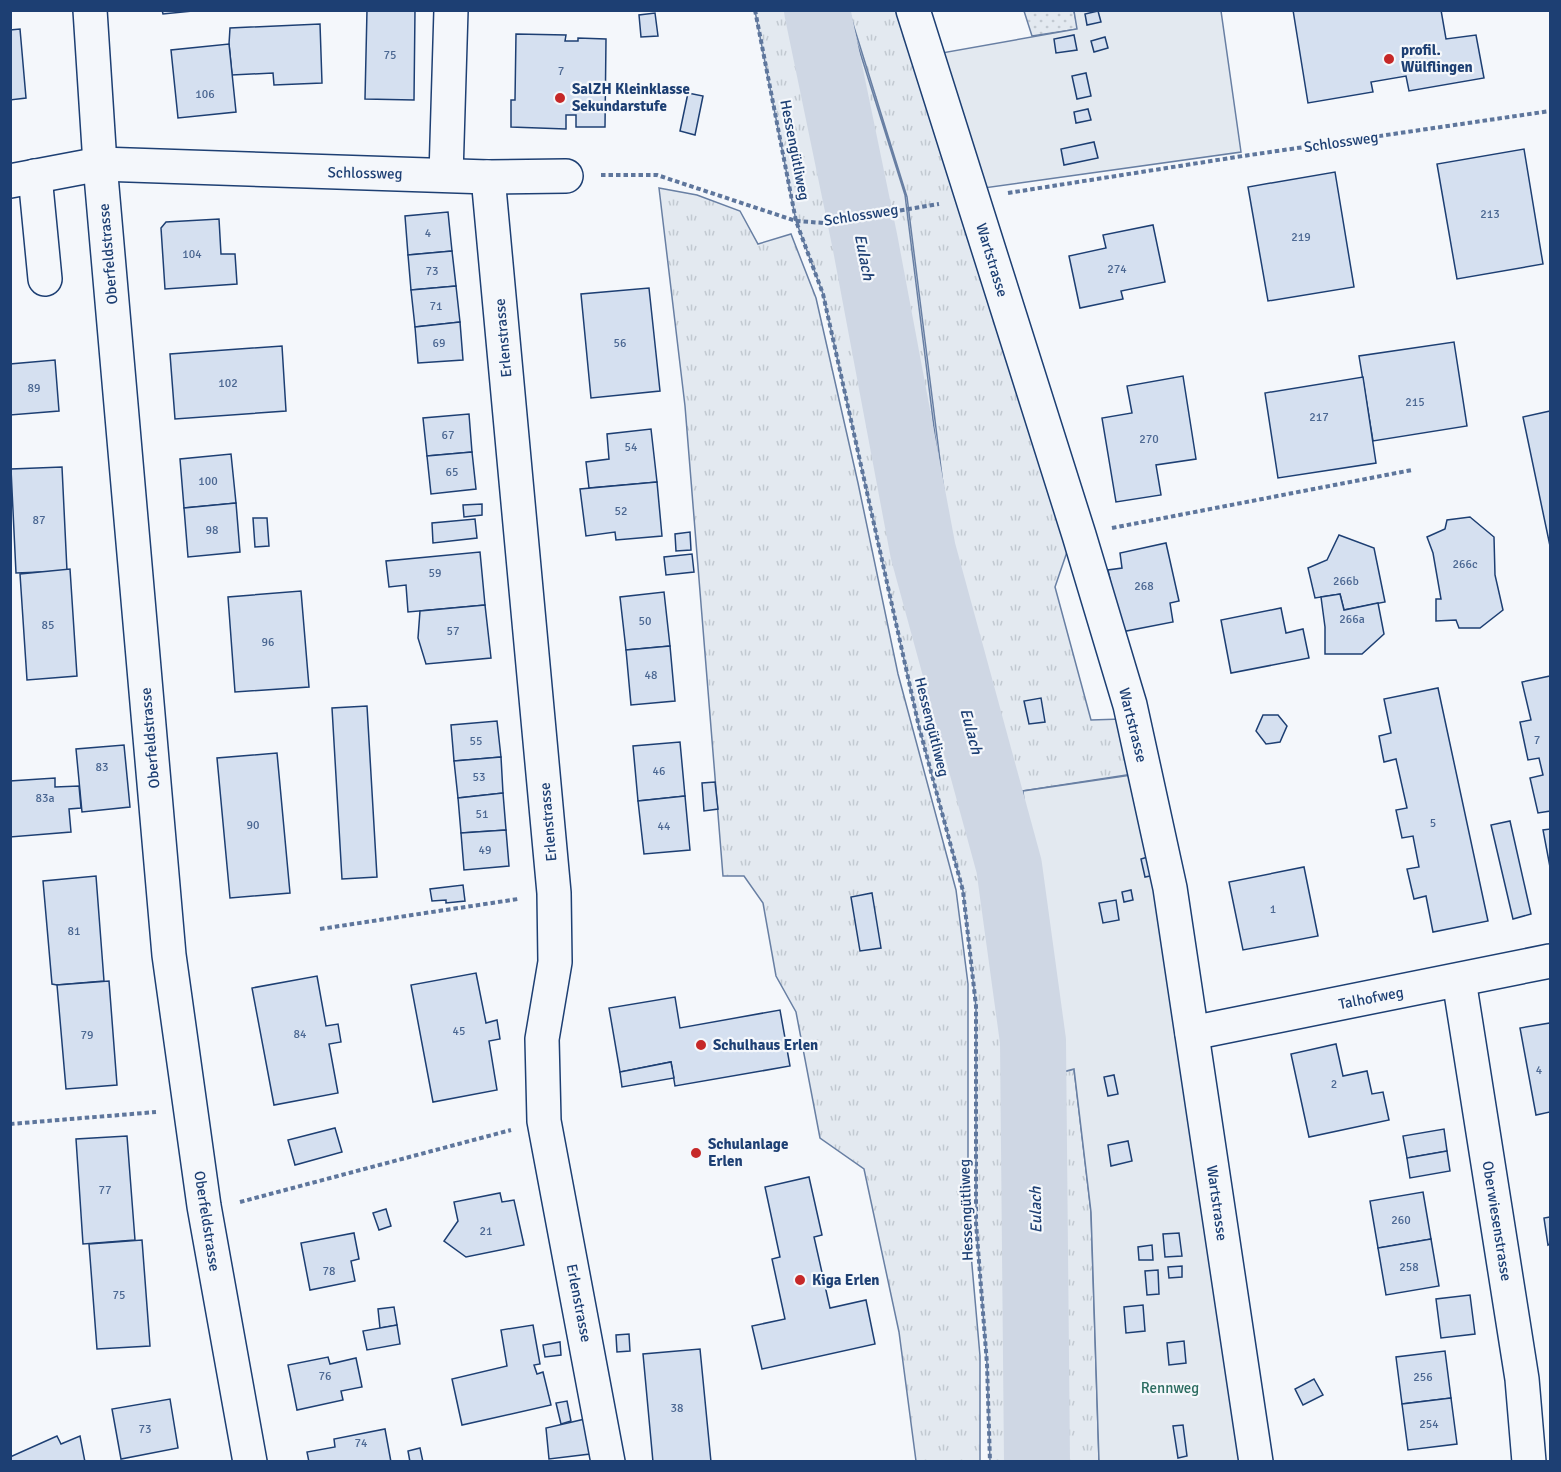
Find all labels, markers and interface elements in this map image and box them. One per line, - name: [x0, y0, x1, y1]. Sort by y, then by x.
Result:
- place label: profil. Wülflingen: [1401, 41, 1473, 76]
- house number: 75: [384, 48, 396, 63]
- marker: profil. Wülflingen: [1382, 52, 1396, 66]
- house number: 7: [558, 64, 564, 79]
- place label: SalZH Kleinklasse Sekundarstufe: [572, 80, 690, 115]
- house number: 106: [195, 87, 215, 102]
- marker: SalZH Kleinklasse Sekundarstufe: [553, 91, 567, 105]
- street label: Hessengütliweg: [776, 98, 814, 202]
- street label: Schlossweg: [1303, 128, 1379, 156]
- street label: Schlossweg: [327, 163, 403, 183]
- street label: Schlossweg: [823, 200, 899, 230]
- street label: Oberfeldstrasse: [95, 203, 121, 305]
- house number: 213: [1480, 207, 1500, 222]
- street label: Wartstrasse: [972, 221, 1012, 299]
- house number: 4: [425, 226, 432, 241]
- house number: 219: [1291, 230, 1311, 245]
- water label: Eulach: [850, 232, 879, 283]
- house number: 104: [182, 247, 202, 262]
- house number: 274: [1107, 262, 1127, 277]
- house number: 73: [426, 264, 438, 279]
- street label: Erlenstrasse: [491, 298, 515, 378]
- house number: 71: [430, 299, 442, 314]
- house number: 69: [433, 336, 445, 351]
- house number: 56: [614, 336, 626, 351]
- house number: 102: [218, 376, 238, 391]
- house number: 89: [28, 381, 40, 396]
- house number: 215: [1405, 395, 1425, 410]
- house number: 217: [1309, 410, 1329, 425]
- house number: 67: [442, 428, 454, 443]
- house number: 270: [1139, 432, 1159, 447]
- house number: 54: [625, 440, 638, 455]
- house number: 65: [446, 465, 458, 480]
- house number: 100: [198, 474, 218, 489]
- house number: 52: [615, 504, 627, 519]
- house number: 87: [33, 513, 45, 528]
- house number: 98: [206, 523, 218, 538]
- house number: 266c: [1452, 557, 1478, 572]
- house number: 59: [429, 566, 441, 581]
- house number: 266b: [1333, 574, 1359, 589]
- house number: 268: [1134, 579, 1154, 594]
- house number: 266a: [1339, 612, 1365, 627]
- house number: 50: [639, 614, 651, 629]
- house number: 85: [42, 618, 54, 633]
- house number: 57: [447, 624, 459, 639]
- house number: 96: [262, 635, 274, 650]
- house number: 48: [645, 668, 657, 683]
- street label: Hessengütliweg: [911, 675, 953, 779]
- street label: Wartstrasse: [1115, 686, 1151, 764]
- street label: Oberfeldstrasse: [137, 687, 163, 789]
- water label: Eulach: [955, 706, 987, 758]
- house number: 7: [1534, 733, 1540, 748]
- house number: 55: [470, 734, 482, 749]
- house number: 83: [96, 760, 108, 775]
- house number: 46: [653, 764, 665, 779]
- house number: 53: [473, 770, 485, 785]
- street label: Erlenstrasse: [536, 782, 560, 862]
- house number: 83a: [35, 791, 55, 806]
- house number: 51: [476, 807, 488, 822]
- house number: 5: [1430, 816, 1436, 831]
- house number: 90: [247, 818, 259, 833]
- house number: 44: [658, 819, 671, 834]
- house number: 49: [479, 843, 491, 858]
- house number: 1: [1270, 902, 1276, 917]
- house number: 81: [68, 924, 80, 939]
- street label: Talhofweg: [1337, 983, 1405, 1013]
- house number: 45: [453, 1024, 465, 1039]
- house number: 84: [294, 1027, 307, 1042]
- house number: 79: [81, 1028, 93, 1043]
- place label: Schulhaus Erlen: [713, 1036, 818, 1054]
- marker: Schulhaus Erlen: [694, 1038, 708, 1052]
- house number: 4: [1536, 1063, 1543, 1078]
- house number: 2: [1331, 1077, 1337, 1092]
- place label: Schulanlage Erlen: [708, 1135, 788, 1170]
- marker: Schulanlage Erlen: [689, 1146, 703, 1160]
- street label: Hessengütliweg: [955, 1159, 977, 1261]
- street label: Oberwiesenstrasse: [1479, 1160, 1515, 1282]
- street label: Wartstrasse: [1203, 1164, 1231, 1242]
- street label: Oberfeldstrasse: [190, 1170, 224, 1272]
- house number: 77: [99, 1183, 111, 1198]
- water label: Eulach: [1026, 1185, 1046, 1233]
- house number: 260: [1391, 1213, 1411, 1228]
- house number: 21: [480, 1224, 492, 1239]
- house number: 258: [1399, 1260, 1419, 1275]
- street label: Erlenstrasse: [563, 1262, 595, 1344]
- house number: 78: [323, 1264, 335, 1279]
- place label: Kiga Erlen: [812, 1271, 880, 1289]
- marker: Kiga Erlen: [793, 1273, 807, 1287]
- house number: 75: [113, 1288, 125, 1303]
- house number: 76: [319, 1369, 331, 1384]
- house number: 256: [1413, 1370, 1433, 1385]
- park label: Rennweg: [1141, 1379, 1199, 1397]
- house number: 38: [671, 1401, 683, 1416]
- house number: 254: [1419, 1417, 1439, 1432]
- house number: 73: [139, 1422, 151, 1437]
- house number: 74: [355, 1436, 368, 1451]

